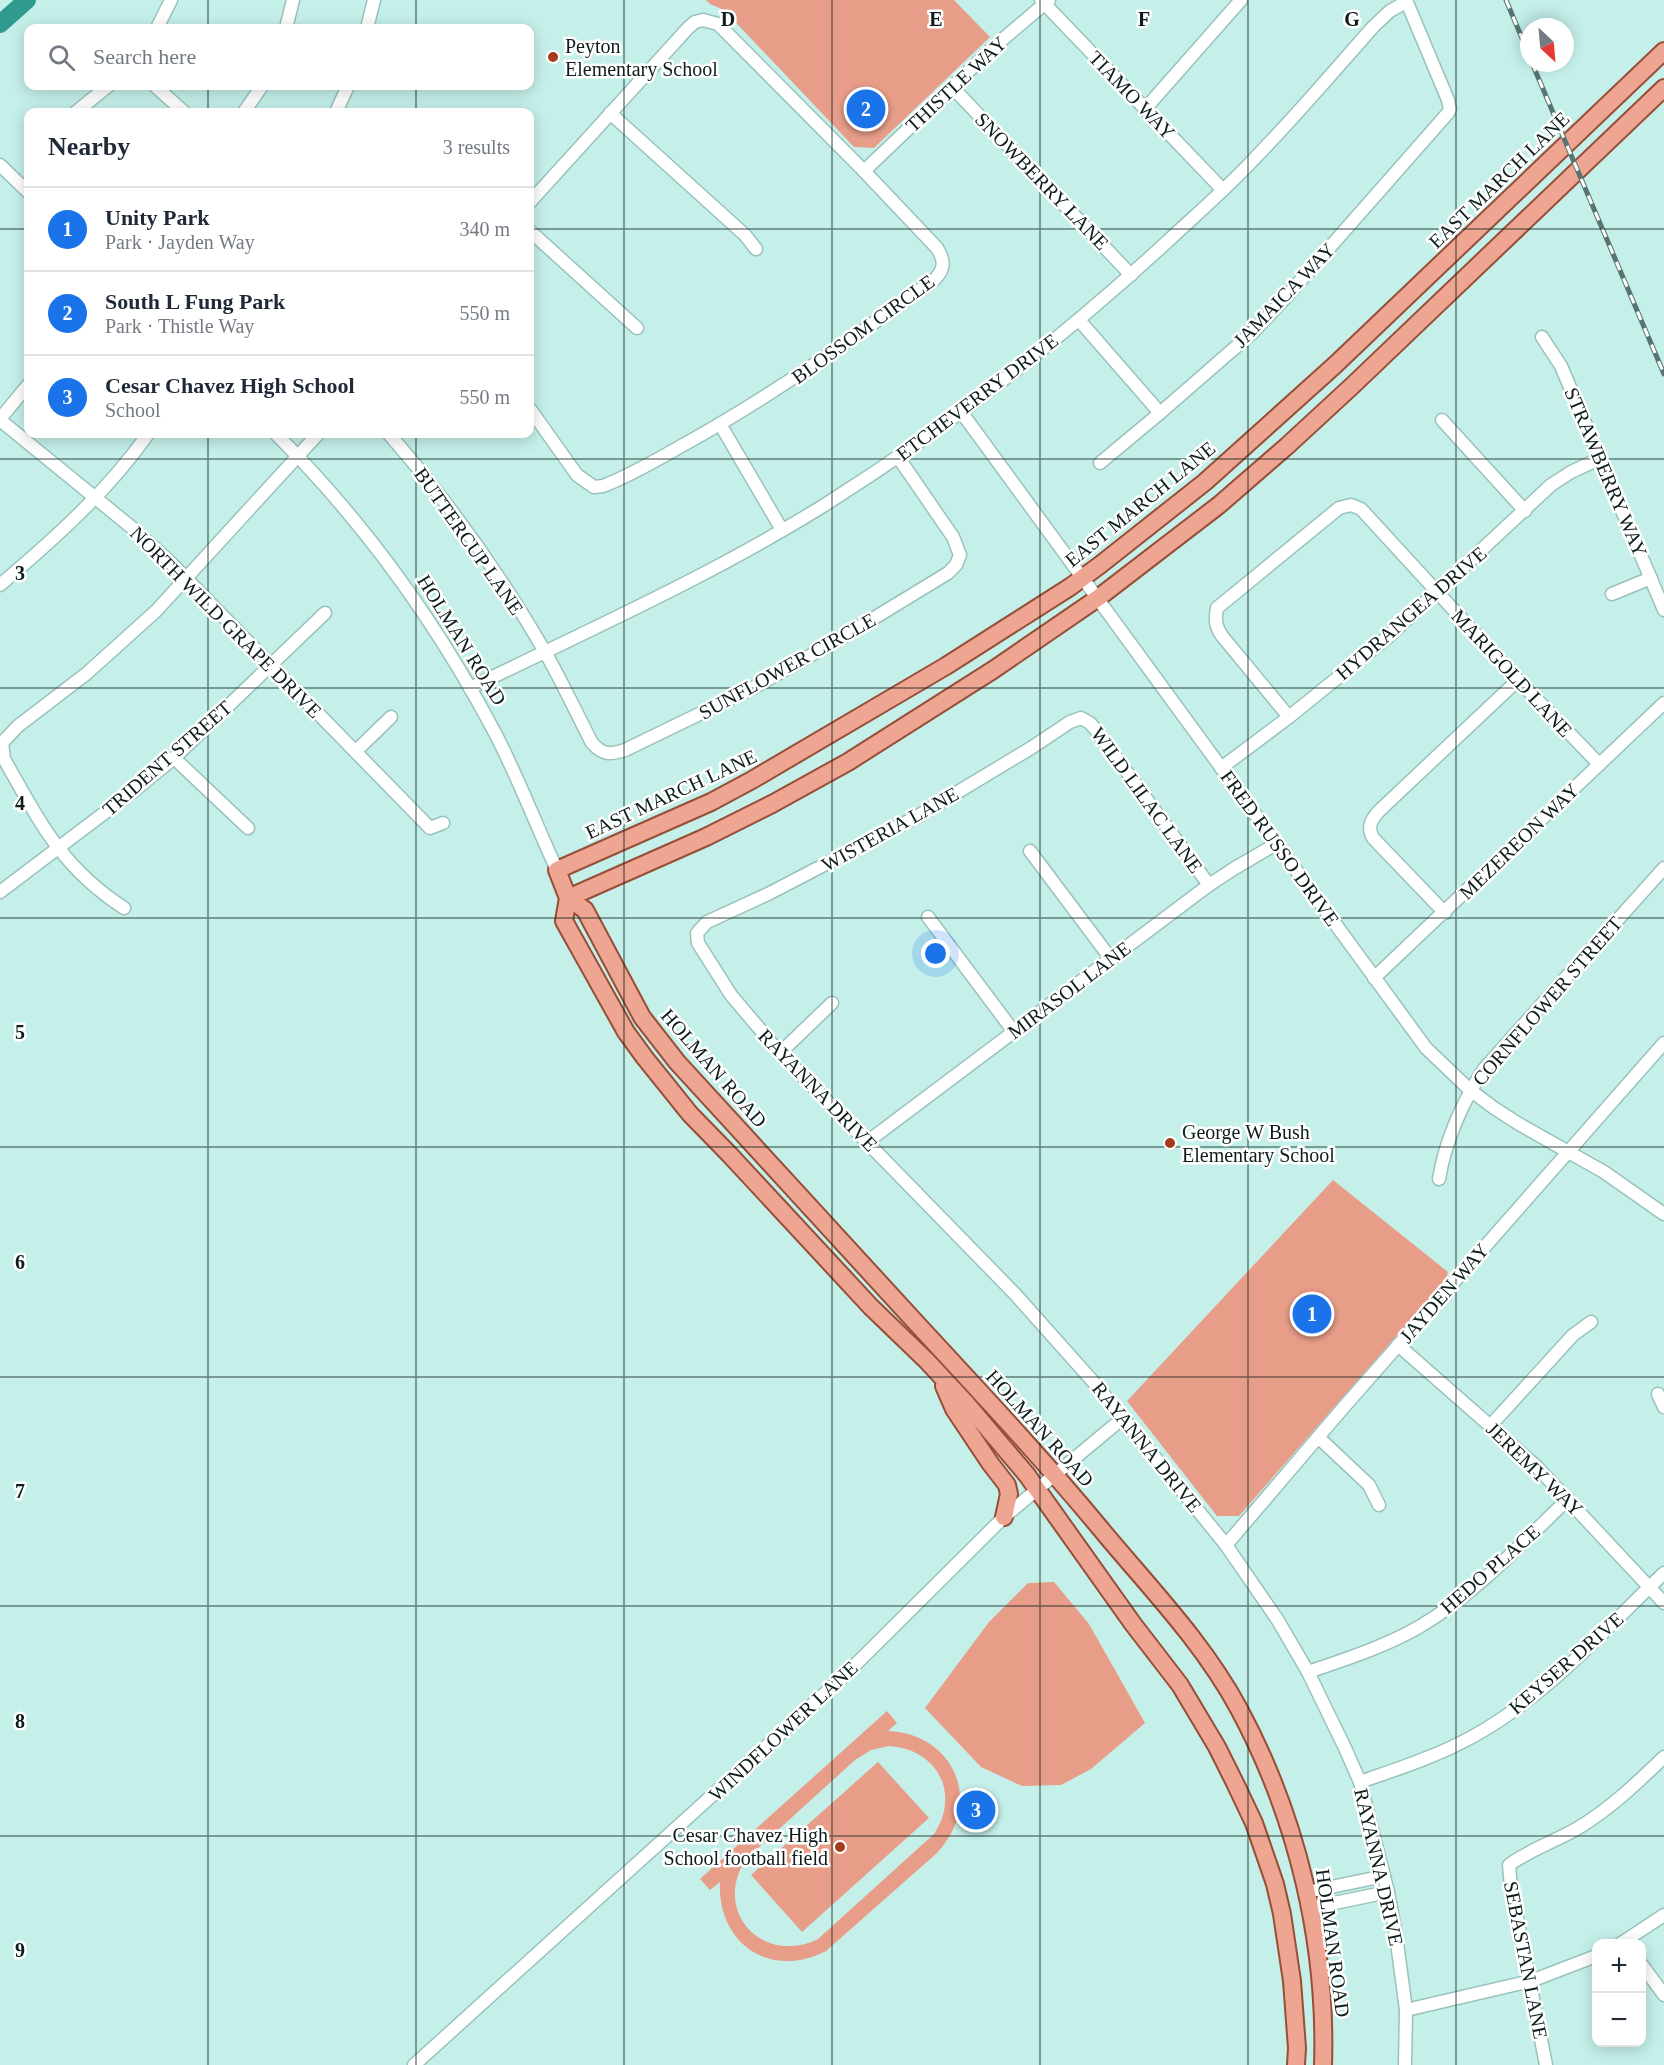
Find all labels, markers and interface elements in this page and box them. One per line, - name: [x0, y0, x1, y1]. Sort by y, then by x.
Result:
- text: D: [721, 8, 735, 30]
- text: E: [929, 8, 943, 30]
- text: F: [1138, 8, 1150, 30]
- text: G: [1344, 8, 1360, 30]
- north arrow: [1520, 18, 1574, 72]
- search box: [24, 24, 534, 90]
- street label: THISTLE WAY: [901, 32, 1011, 136]
- place label: Peyton Elementary School: [565, 35, 718, 81]
- icon: search: [45, 41, 78, 74]
- text: Search here: [93, 44, 196, 69]
- street label: TIAMO WAY: [1085, 46, 1179, 144]
- marker: Peyton Elementary School: [546, 50, 560, 64]
- pin: 2: [846, 86, 886, 132]
- street label: EAST MARCH LANE: [1424, 107, 1574, 253]
- street label: SNOWBERRY LANE: [971, 108, 1113, 254]
- text: Nearby: [48, 132, 130, 161]
- text: 3 results: [443, 136, 510, 158]
- text: Unity Park: [105, 205, 210, 230]
- text: 1: [63, 218, 73, 240]
- text: 340 m: [459, 218, 510, 240]
- text: Park · Jayden Way: [105, 231, 255, 253]
- street label: JAMAICA WAY: [1229, 238, 1339, 352]
- street label: BLOSSOM CIRCLE: [788, 270, 938, 388]
- text: South L Fung Park: [105, 289, 285, 314]
- text: 2: [63, 302, 73, 324]
- text: 550 m: [459, 302, 510, 324]
- text: Park · Thistle Way: [105, 315, 254, 337]
- street label: ETCHEVERRY DRIVE: [892, 329, 1062, 465]
- text: Cesar Chavez High School: [105, 373, 355, 398]
- street label: STRAWBERRY WAY: [1560, 384, 1652, 560]
- text: 3: [63, 386, 73, 408]
- text: 550 m: [459, 386, 510, 408]
- text: School: [105, 399, 161, 421]
- street label: EAST MARCH LANE: [1061, 437, 1219, 571]
- street label: BUTTERCUP LANE: [410, 463, 528, 619]
- street label: NORTH WILD GRAPE DRIVE: [126, 522, 326, 722]
- street label: HYDRANGEA DRIVE: [1331, 542, 1491, 684]
- text: 3: [15, 562, 25, 584]
- street label: HOLMAN ROAD: [413, 571, 511, 709]
- street label: MARIGOLD LANE: [1447, 605, 1577, 741]
- street label: SUNFLOWER CIRCLE: [695, 608, 879, 724]
- street label: TRIDENT STREET: [98, 696, 236, 820]
- street label: WILD LILAC LANE: [1087, 723, 1207, 877]
- street label: EAST MARCH LANE: [582, 745, 760, 843]
- street label: FRED RUSSO DRIVE: [1216, 766, 1344, 930]
- street label: MEZEREON WAY: [1455, 778, 1583, 904]
- street label: WISTERIA LANE: [818, 782, 962, 876]
- text: 4: [15, 792, 25, 814]
- street label: CORNFLOWER STREET: [1468, 912, 1626, 1090]
- street label: MIRASOL LANE: [1003, 937, 1135, 1043]
- your location: [921, 939, 950, 968]
- street label: HOLMAN ROAD: [657, 1004, 771, 1132]
- text: 5: [15, 1021, 25, 1043]
- street label: RAYANNA DRIVE: [754, 1024, 882, 1156]
- place label: George W Bush Elementary School: [1182, 1121, 1335, 1167]
- marker: George W Bush Elementary School: [1163, 1136, 1177, 1150]
- street label: JAYDEN WAY: [1395, 1239, 1493, 1347]
- text: 6: [15, 1251, 25, 1273]
- pin: 1: [1292, 1292, 1332, 1336]
- street label: HOLMAN ROAD: [982, 1365, 1098, 1491]
- street label: RAYANNA DRIVE: [1088, 1378, 1206, 1516]
- street label: JEREMY WAY: [1482, 1418, 1588, 1520]
- text: 7: [15, 1480, 25, 1502]
- street label: HEDO PLACE: [1436, 1520, 1544, 1618]
- street label: KEYSER DRIVE: [1504, 1607, 1628, 1719]
- street label: WINDFLOWER LANE: [704, 1656, 862, 1806]
- text: 8: [15, 1710, 25, 1732]
- street label: RAYANNA DRIVE: [1350, 1786, 1408, 1948]
- pin: 3: [956, 1788, 996, 1832]
- place label: Cesar Chavez High School football field: [664, 1824, 828, 1869]
- marker: Cesar Chavez High School football field: [833, 1840, 847, 1854]
- street label: HOLMAN ROAD: [1312, 1867, 1354, 2019]
- street label: SEBASTAN LANE: [1500, 1879, 1552, 2041]
- text: 9: [15, 1939, 25, 1961]
- map controls: [1592, 1939, 1646, 2047]
- button: +: [1592, 1939, 1646, 1993]
- button: −: [1592, 1993, 1646, 2047]

